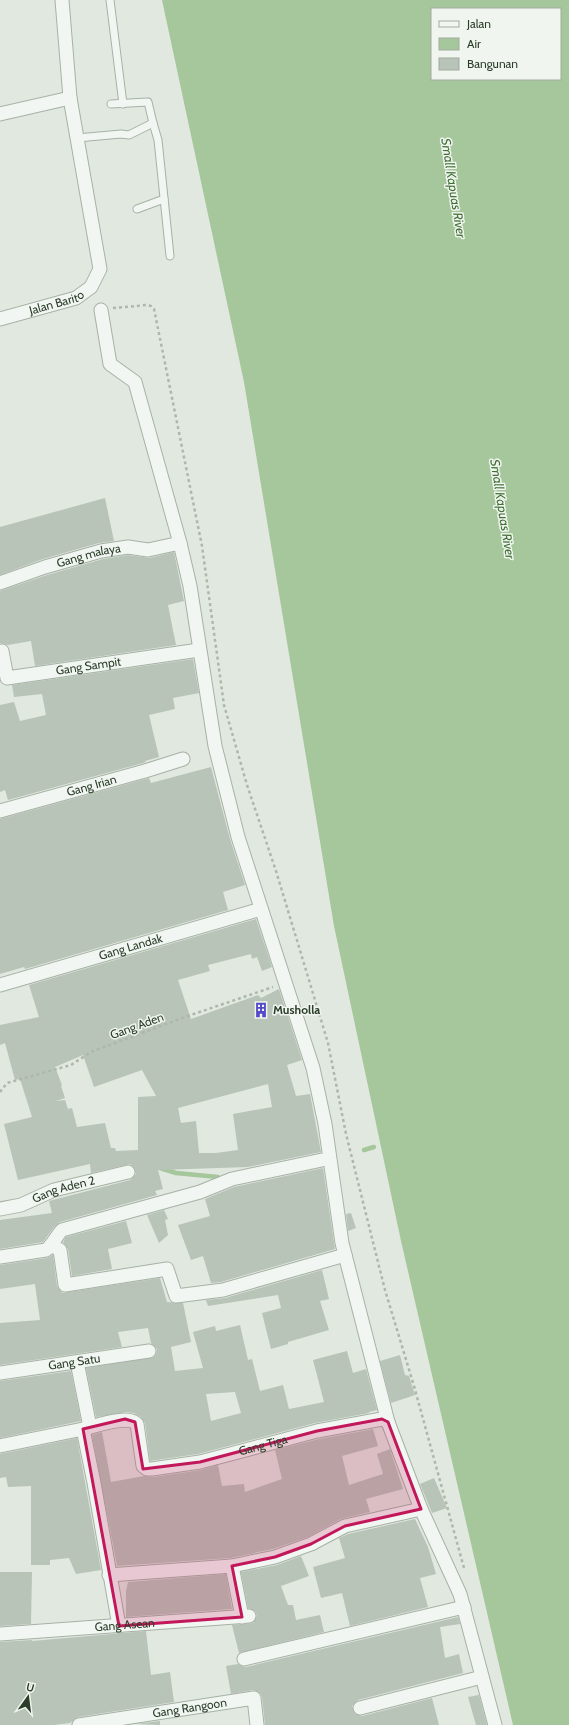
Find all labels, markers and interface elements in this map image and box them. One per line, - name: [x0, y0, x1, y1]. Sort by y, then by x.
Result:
- legend: [431, 8, 561, 80]
- text: Jalan: [466, 16, 491, 31]
- text: Air: [467, 36, 481, 51]
- text: Bangunan: [467, 56, 518, 71]
- water label: Small Kapuas River: [438, 137, 470, 240]
- street label: Jalan Barito: [26, 286, 87, 318]
- water label: Small Kapuas River: [487, 458, 519, 561]
- street label: Gang malaya: [55, 540, 122, 570]
- street label: Gang Sampit: [55, 653, 122, 678]
- street label: Gang Irian: [65, 771, 118, 799]
- street label: Gang Landak: [97, 930, 165, 963]
- building icon: Musholla: [252, 1001, 270, 1019]
- place label: Musholla: [273, 1002, 320, 1017]
- street label: Gang Aden: [108, 1009, 166, 1042]
- street label: Gang Aden 2: [30, 1172, 96, 1206]
- street label: Gang Satu: [47, 1350, 101, 1373]
- street label: Gang Tiga: [237, 1431, 289, 1458]
- street label: Gang Asean: [94, 1615, 156, 1634]
- north arrow: [8, 1677, 48, 1717]
- text: U: [25, 1680, 36, 1695]
- street label: Gang Rangoon: [151, 1694, 228, 1721]

